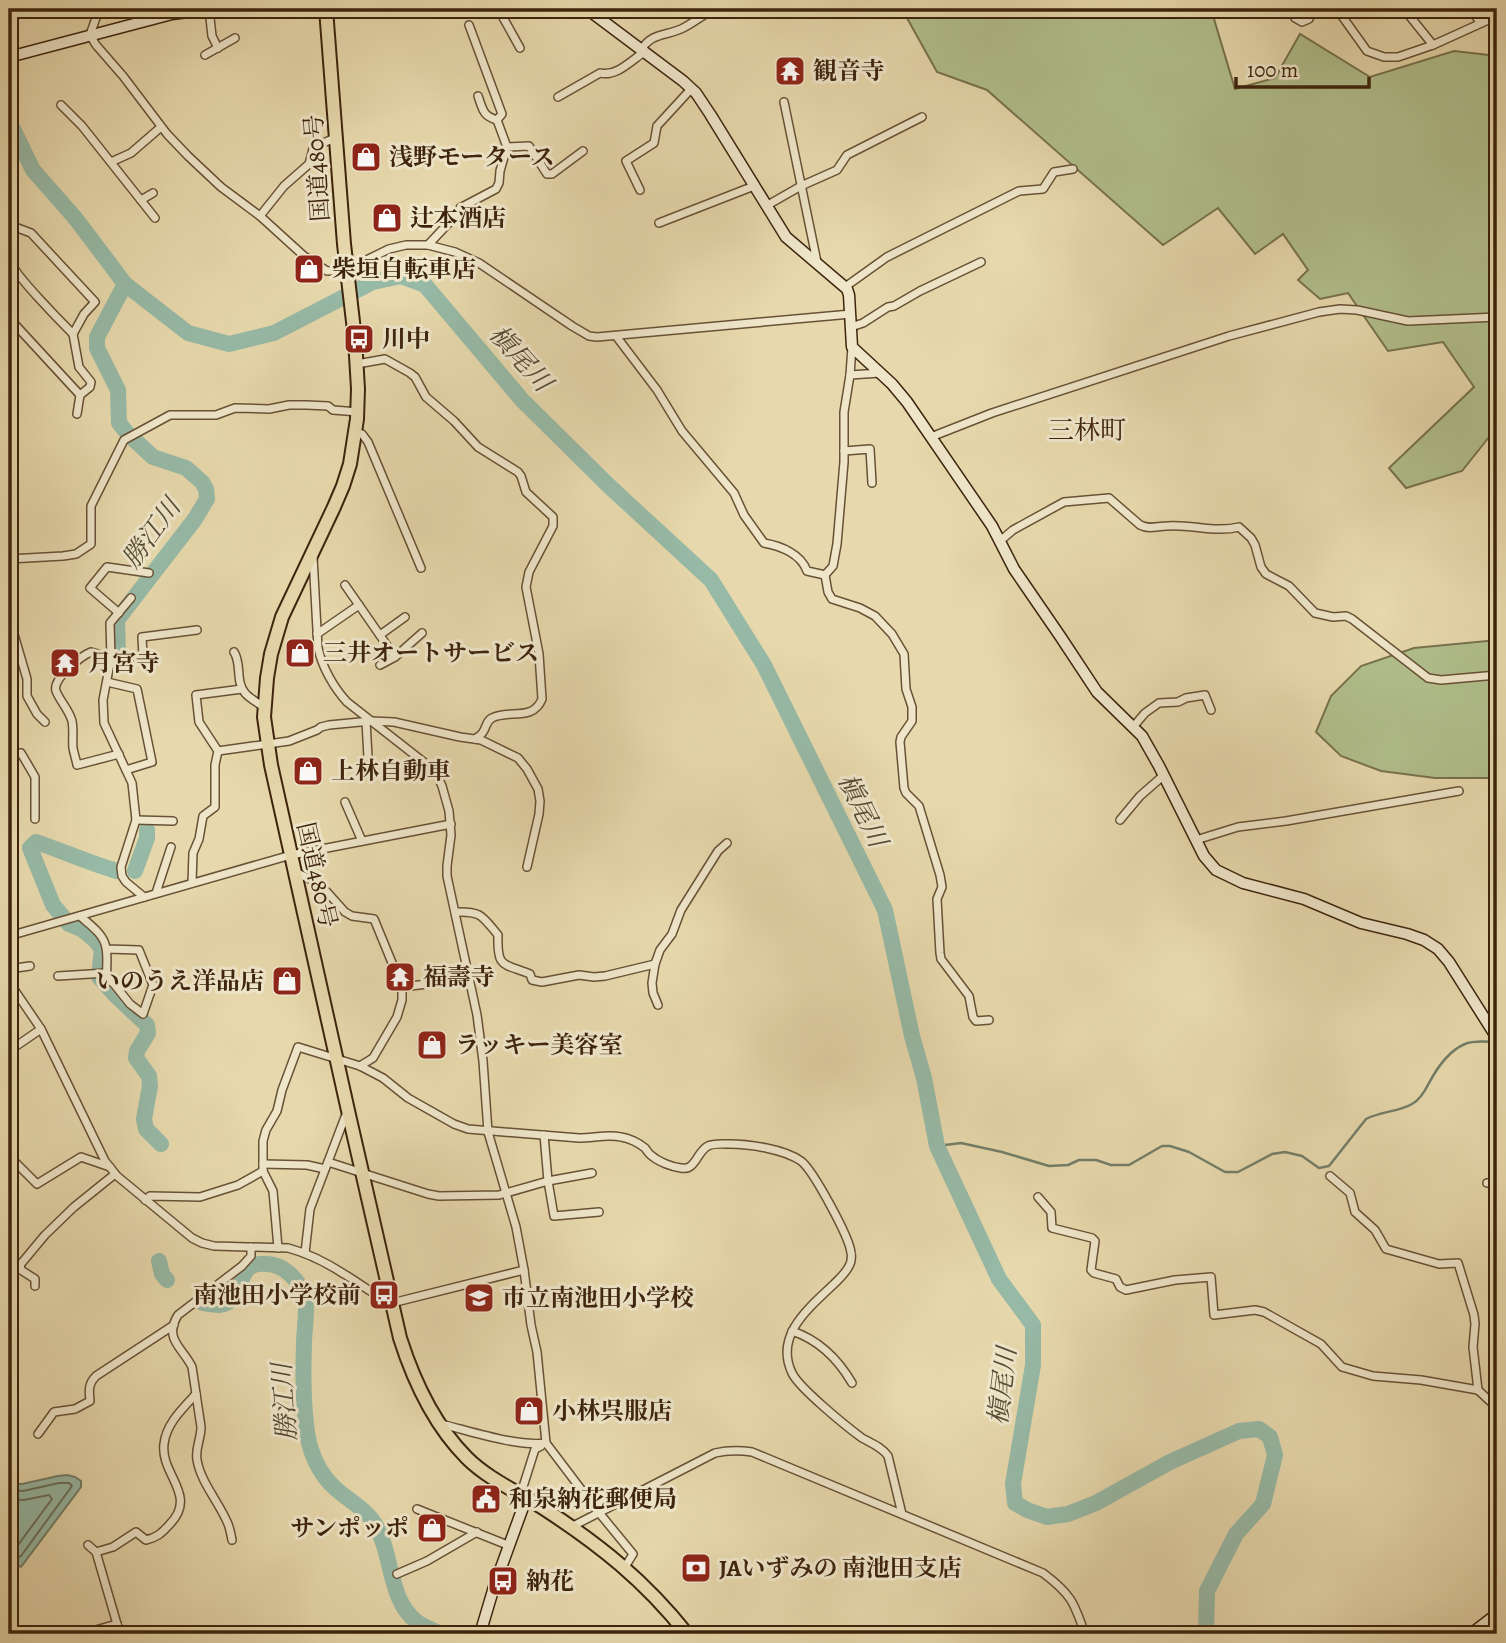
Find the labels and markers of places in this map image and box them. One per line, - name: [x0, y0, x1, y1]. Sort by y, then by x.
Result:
- temple icon: 観音寺: [773, 54, 807, 88]
- place label: 観音寺: [813, 55, 885, 87]
- shop icon: 浅野モータース: [349, 140, 383, 174]
- place label: 浅野モータース: [389, 141, 555, 173]
- shop icon: 辻本酒店: [370, 201, 404, 235]
- place label: 辻本酒店: [410, 202, 506, 234]
- shop icon: 柴垣自転車店: [292, 252, 326, 286]
- place label: 柴垣自転車店: [332, 253, 476, 285]
- bus stop icon: 川中: [342, 322, 376, 356]
- place label: 川中: [382, 323, 430, 355]
- shop icon: 三井オートサービス: [283, 636, 317, 670]
- place label: 三井オートサービス: [323, 637, 539, 669]
- temple icon: 月宮寺: [48, 646, 82, 680]
- place label: 月宮寺: [88, 647, 160, 679]
- shop icon: 上林自動車: [291, 754, 325, 788]
- place label: 上林自動車: [331, 755, 451, 787]
- temple icon: 福壽寺: [383, 960, 417, 994]
- place label: 福壽寺: [423, 961, 495, 993]
- shop icon: いのうえ洋品店: [270, 964, 304, 998]
- place label: いのうえ洋品店: [96, 965, 264, 997]
- shop icon: ラッキー美容室: [415, 1028, 449, 1062]
- place label: ラッキー美容室: [455, 1029, 623, 1061]
- bus stop icon: 南池田小学校前: [367, 1278, 401, 1312]
- place label: 南池田小学校前: [193, 1279, 361, 1311]
- school or university icon: 市立南池田小学校: [462, 1281, 496, 1315]
- place label: 市立南池田小学校: [502, 1282, 694, 1314]
- shop icon: 小林呉服店: [512, 1394, 546, 1428]
- place label: 小林呉服店: [552, 1395, 672, 1427]
- public building icon: 和泉納花郵便局: [469, 1482, 503, 1516]
- place label: 和泉納花郵便局: [509, 1483, 677, 1515]
- shop icon: サンポッポ: [415, 1511, 449, 1545]
- place label: サンポッポ: [290, 1512, 409, 1544]
- bank icon: JAいずみの 南池田支店: [679, 1551, 713, 1585]
- place label: JAいずみの 南池田支店: [719, 1552, 962, 1584]
- bus stop icon: 納花: [486, 1564, 520, 1598]
- place label: 納花: [526, 1565, 574, 1597]

